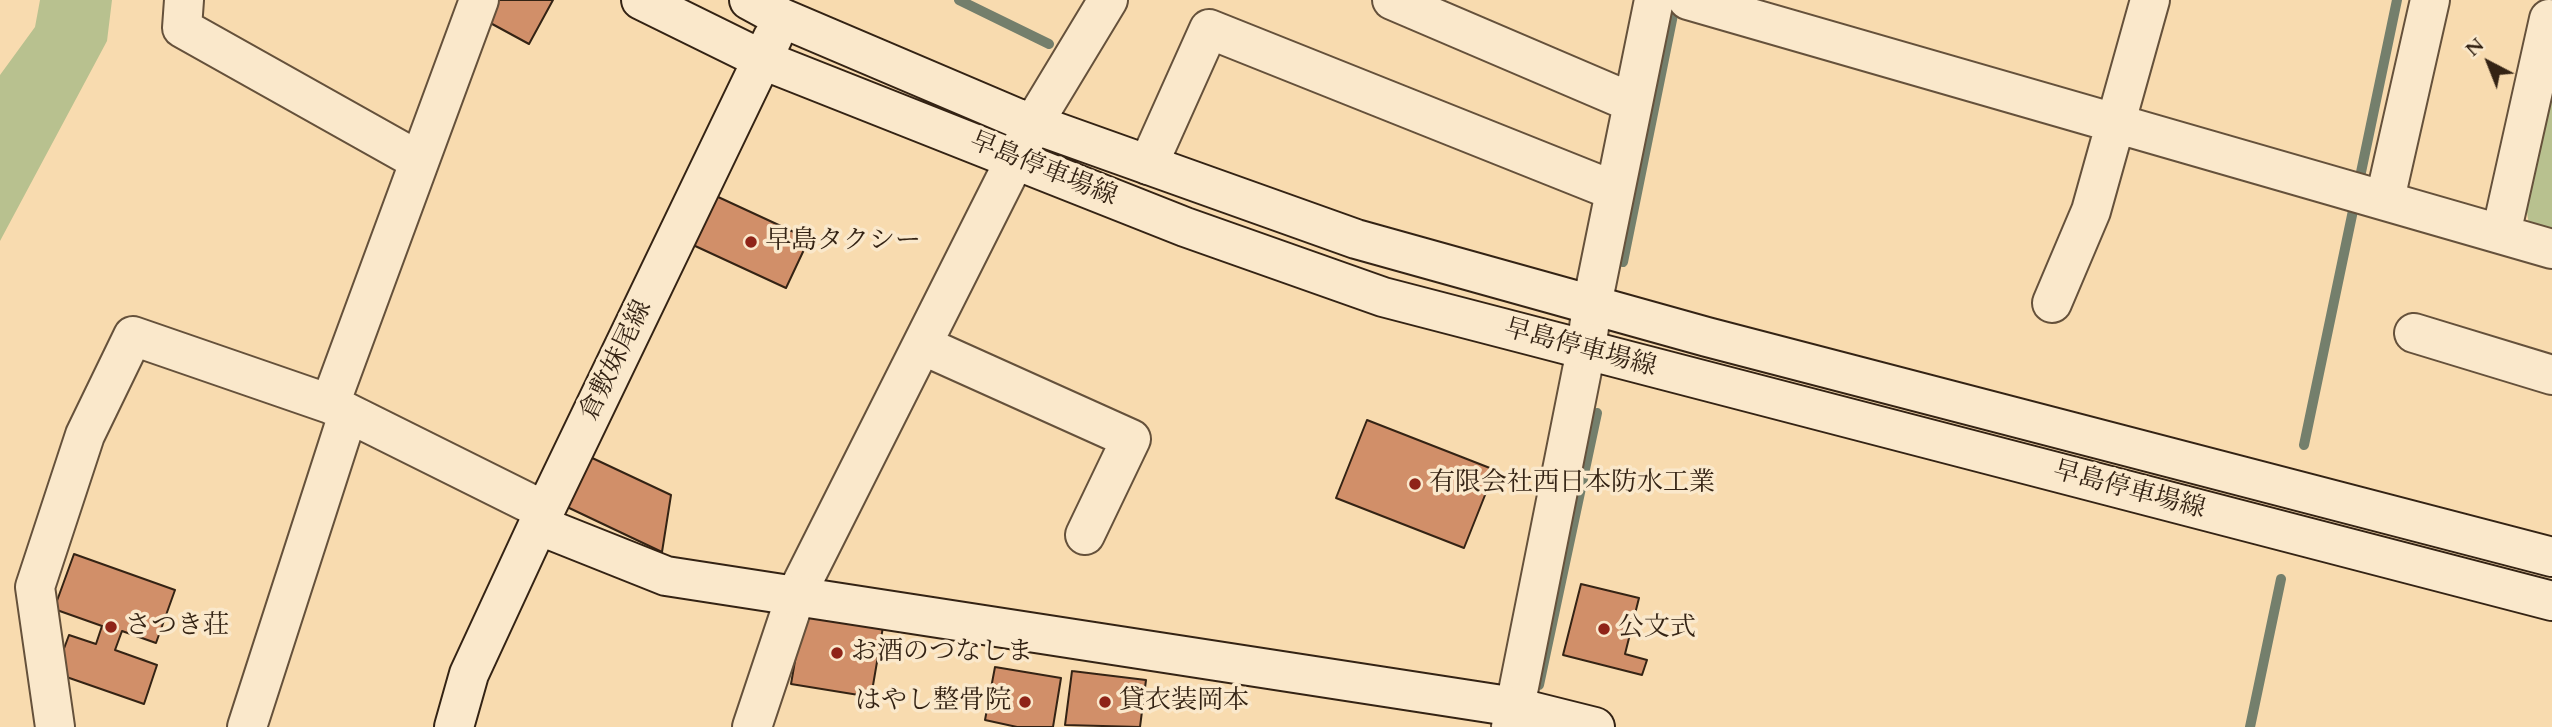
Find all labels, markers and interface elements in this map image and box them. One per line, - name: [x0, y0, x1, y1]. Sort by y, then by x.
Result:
- north arrow: [2454, 28, 2524, 98]
- text: N: [2460, 32, 2490, 63]
- street label: 早島停車場線: [965, 126, 1121, 214]
- place label: 早島タクシー: [765, 226, 921, 258]
- marker: 早島タクシー: [743, 234, 759, 250]
- street label: 倉敷妹尾線: [574, 296, 660, 426]
- street label: 早島停車場線: [1501, 314, 1659, 384]
- street label: 早島停車場線: [2050, 456, 2208, 526]
- place label: 有限会社西日本防水工業: [1429, 468, 1715, 500]
- marker: 有限会社西日本防水工業: [1407, 476, 1423, 492]
- place label: さつき荘: [125, 611, 229, 643]
- place label: 公文式: [1618, 613, 1696, 645]
- marker: さつき荘: [103, 619, 119, 635]
- marker: 公文式: [1596, 621, 1612, 637]
- place label: お酒のつなしま: [851, 637, 1033, 669]
- marker: お酒のつなしま: [829, 645, 845, 661]
- place label: はやし整骨院: [855, 686, 1011, 718]
- place label: 貸衣装岡本: [1119, 686, 1249, 718]
- marker: はやし整骨院: [1017, 694, 1033, 710]
- marker: 貸衣装岡本: [1097, 694, 1113, 710]

